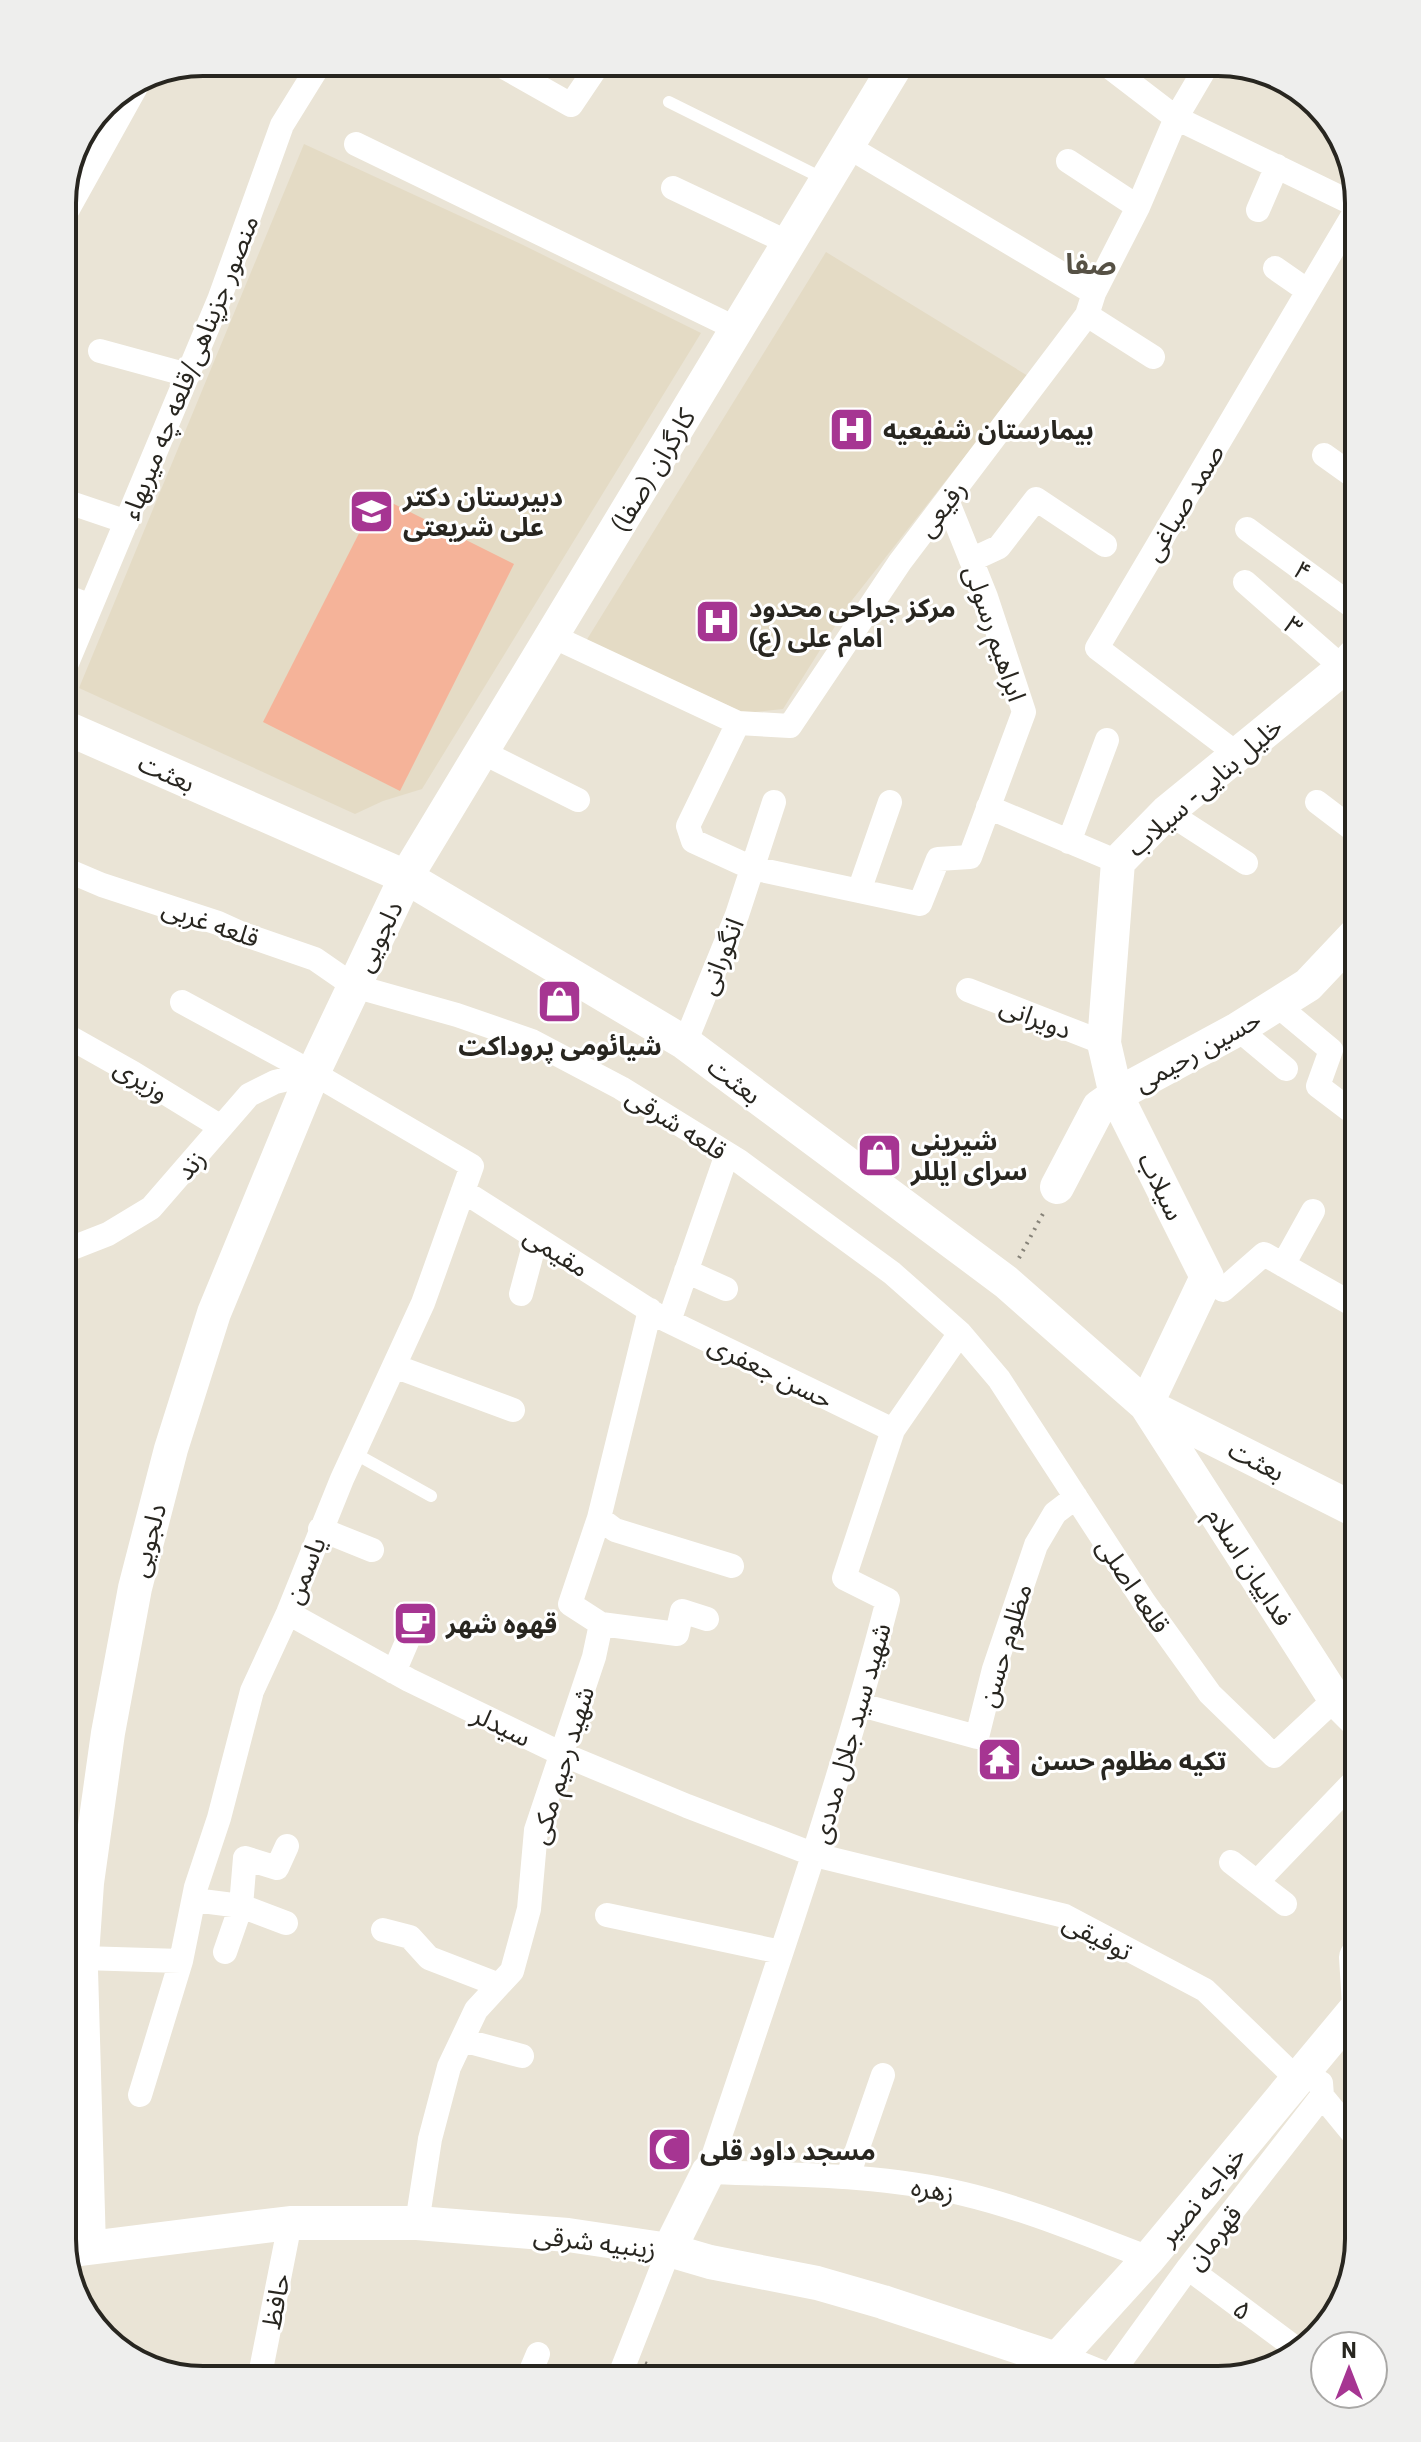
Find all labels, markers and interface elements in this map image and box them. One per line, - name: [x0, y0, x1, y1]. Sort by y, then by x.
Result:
- street label: منصور جزپناهی/قلعه چه میربهاء: [112, 210, 267, 525]
- district label: صفا: [1066, 245, 1117, 282]
- street label: کارگران (صفا): [602, 402, 702, 538]
- hospital icon: بیمارستان شفیعیه: [828, 405, 876, 453]
- place label: بیمارستان شفیعیه: [883, 412, 1094, 446]
- street label: صمد صباغی: [1135, 437, 1231, 567]
- street label: رفیعی: [909, 473, 973, 543]
- place label: دبیرستان دکتر علی شریعتی: [402, 479, 563, 543]
- school or university icon: دبیرستان دکتر علی شریعتی: [348, 487, 396, 535]
- street label: ۴: [1287, 552, 1319, 588]
- street label: ابراهیم رسولی: [953, 560, 1035, 707]
- place label: مرکز جراحی محدود امام علی (ع): [749, 590, 956, 658]
- hospital icon: مرکز جراحی محدود امام علی (ع): [694, 598, 742, 646]
- street label: ۳: [1277, 607, 1311, 643]
- street label: خلیل بنایی- سیلاب: [1119, 709, 1289, 863]
- street label: بعثت: [133, 745, 201, 799]
- street label: قلعه غربی: [158, 890, 264, 954]
- street label: دلجویی: [346, 895, 410, 977]
- street label: انگورانی: [689, 913, 751, 999]
- shop icon: شیائومی پروداکت: [536, 978, 584, 1026]
- street label: دویرانی: [995, 988, 1077, 1046]
- street label: حسین رحیمی: [1128, 1001, 1266, 1099]
- place label: شیائومی پروداکت: [458, 1028, 662, 1064]
- street label: وزیری: [108, 1049, 176, 1109]
- street label: بعثت: [701, 1049, 769, 1111]
- street label: قلعه شرقی: [620, 1079, 734, 1167]
- place label: شیرینی سرای ایللر: [910, 1123, 1027, 1187]
- shop icon: شیرینی سرای ایللر: [856, 1131, 904, 1179]
- street label: زند: [167, 1142, 213, 1186]
- street label: سیلاب: [1131, 1146, 1193, 1226]
- street label: مقیمی: [518, 1218, 596, 1284]
- street label: حسن جعفری: [703, 1326, 839, 1416]
- street label: بعثت: [1223, 1432, 1291, 1488]
- street label: دلجویی: [121, 1499, 173, 1581]
- street label: فداییان اسلام: [1196, 1500, 1301, 1634]
- street label: یاسمن: [275, 1531, 333, 1609]
- street label: قلعه اصلی: [1090, 1531, 1178, 1639]
- street label: مظلوم حسن: [969, 1579, 1043, 1712]
- cafe icon: قهوه شهر: [391, 1599, 439, 1647]
- place label: قهوه شهر: [445, 1606, 557, 1640]
- street label: شهید سید جلال مددی: [802, 1619, 898, 1847]
- street label: شهید رحیم مکی: [521, 1682, 605, 1849]
- street label: سیدلر: [466, 1696, 537, 1754]
- temple icon: تکیه مظلوم حسن: [976, 1736, 1024, 1784]
- place label: تکیه مظلوم حسن: [1031, 1743, 1226, 1781]
- street label: توفیقی: [1058, 1904, 1138, 1968]
- mosque icon: مسجد داود قلی: [645, 2126, 693, 2174]
- place label: مسجد داود قلی: [700, 2133, 876, 2167]
- street label: خواجه نصیر: [1149, 2138, 1252, 2252]
- street label: زهره: [909, 2169, 957, 2209]
- street label: قهرمان: [1177, 2198, 1249, 2276]
- street label: زینبیه شرقی: [532, 2217, 658, 2265]
- street label: حافظ: [253, 2270, 297, 2332]
- street label: ۵: [1227, 2291, 1259, 2327]
- north arrow: [1309, 2330, 1389, 2410]
- text: N: [1341, 2335, 1357, 2364]

